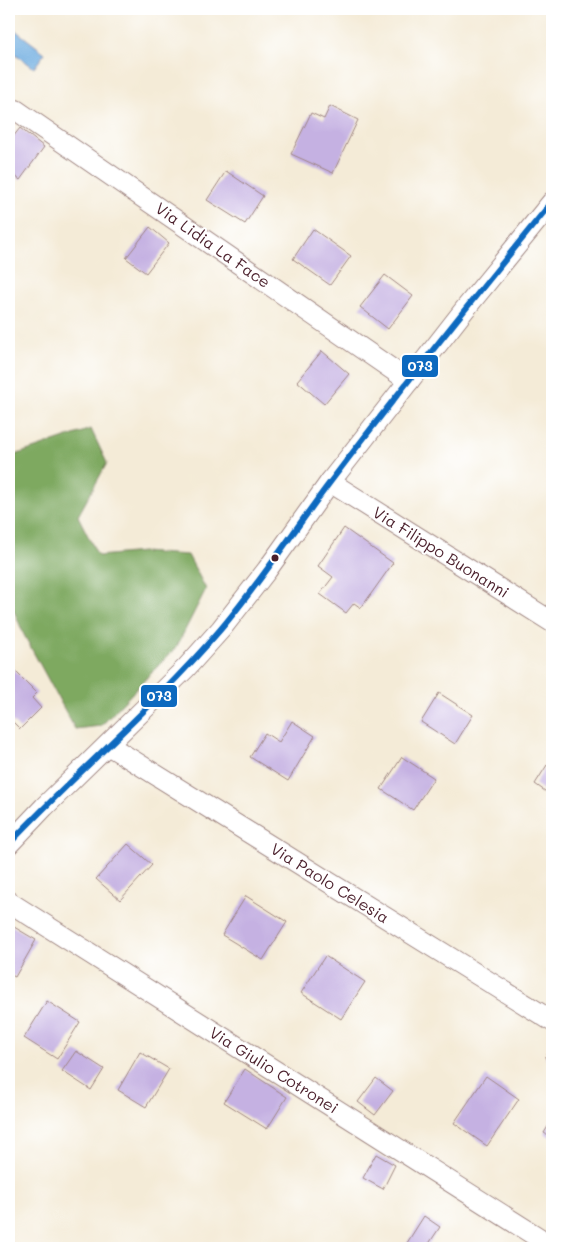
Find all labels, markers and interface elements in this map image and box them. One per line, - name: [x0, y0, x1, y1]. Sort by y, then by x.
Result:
- street label: Via Lidia La Face: [152, 197, 275, 292]
- line badge: 073: [401, 354, 439, 378]
- text: 073: [407, 356, 433, 375]
- street label: Via Filippo Buonanni: [369, 501, 513, 602]
- unlabelled marker: [270, 553, 280, 563]
- line badge: 073: [140, 684, 178, 708]
- text: 073: [146, 686, 172, 705]
- street label: Via Paolo Celesia: [267, 838, 394, 928]
- street label: Via Giulio Cotronei: [206, 1021, 343, 1118]

